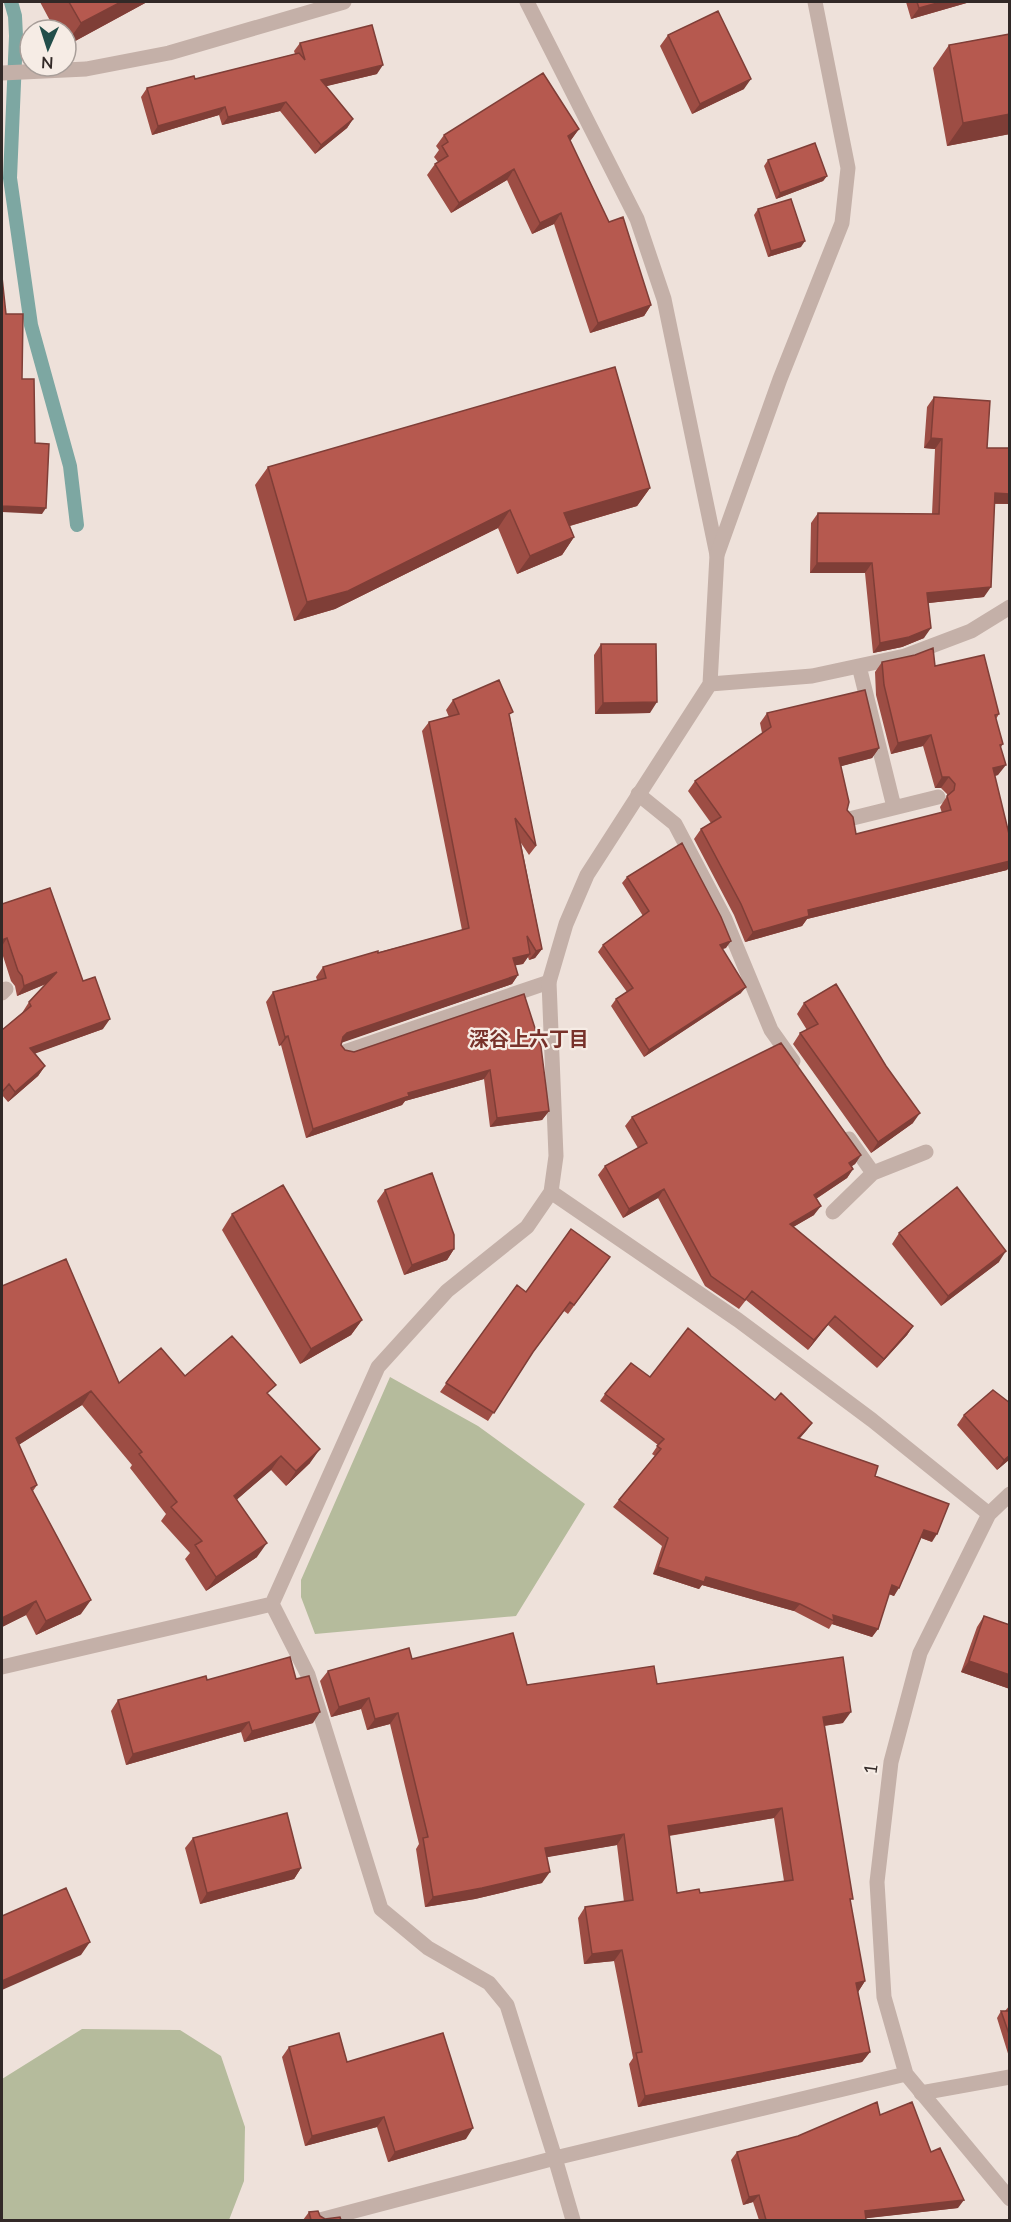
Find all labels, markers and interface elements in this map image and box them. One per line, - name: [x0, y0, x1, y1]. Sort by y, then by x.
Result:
- north arrow: [18, 18, 78, 78]
- text: N: [41, 54, 54, 73]
- district label: 深谷上六丁目: [469, 1026, 589, 1050]
- street label: 1: [858, 1762, 882, 1776]

